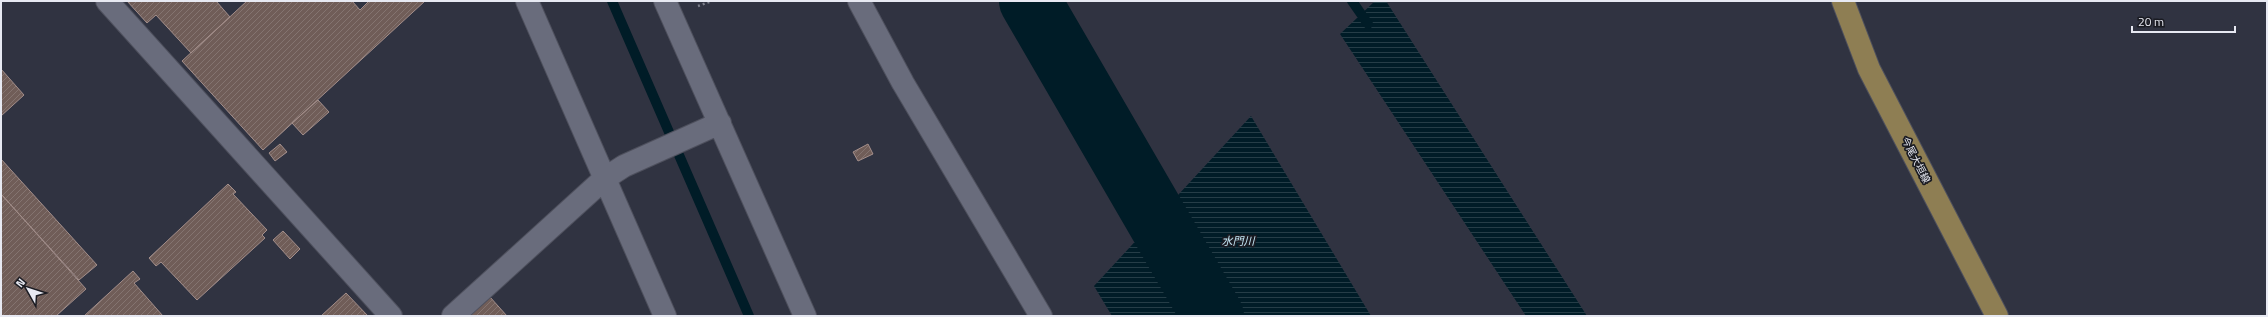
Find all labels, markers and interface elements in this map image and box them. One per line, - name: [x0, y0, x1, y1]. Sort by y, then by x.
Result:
- scale bar: [2132, 8, 2235, 34]
- text: 20 m: [2138, 12, 2164, 31]
- street label: 今尾大垣線: [1898, 134, 1934, 186]
- water label: 水門川: [1222, 233, 1255, 249]
- north arrow: [8, 269, 48, 309]
- text: N: [12, 275, 29, 291]

